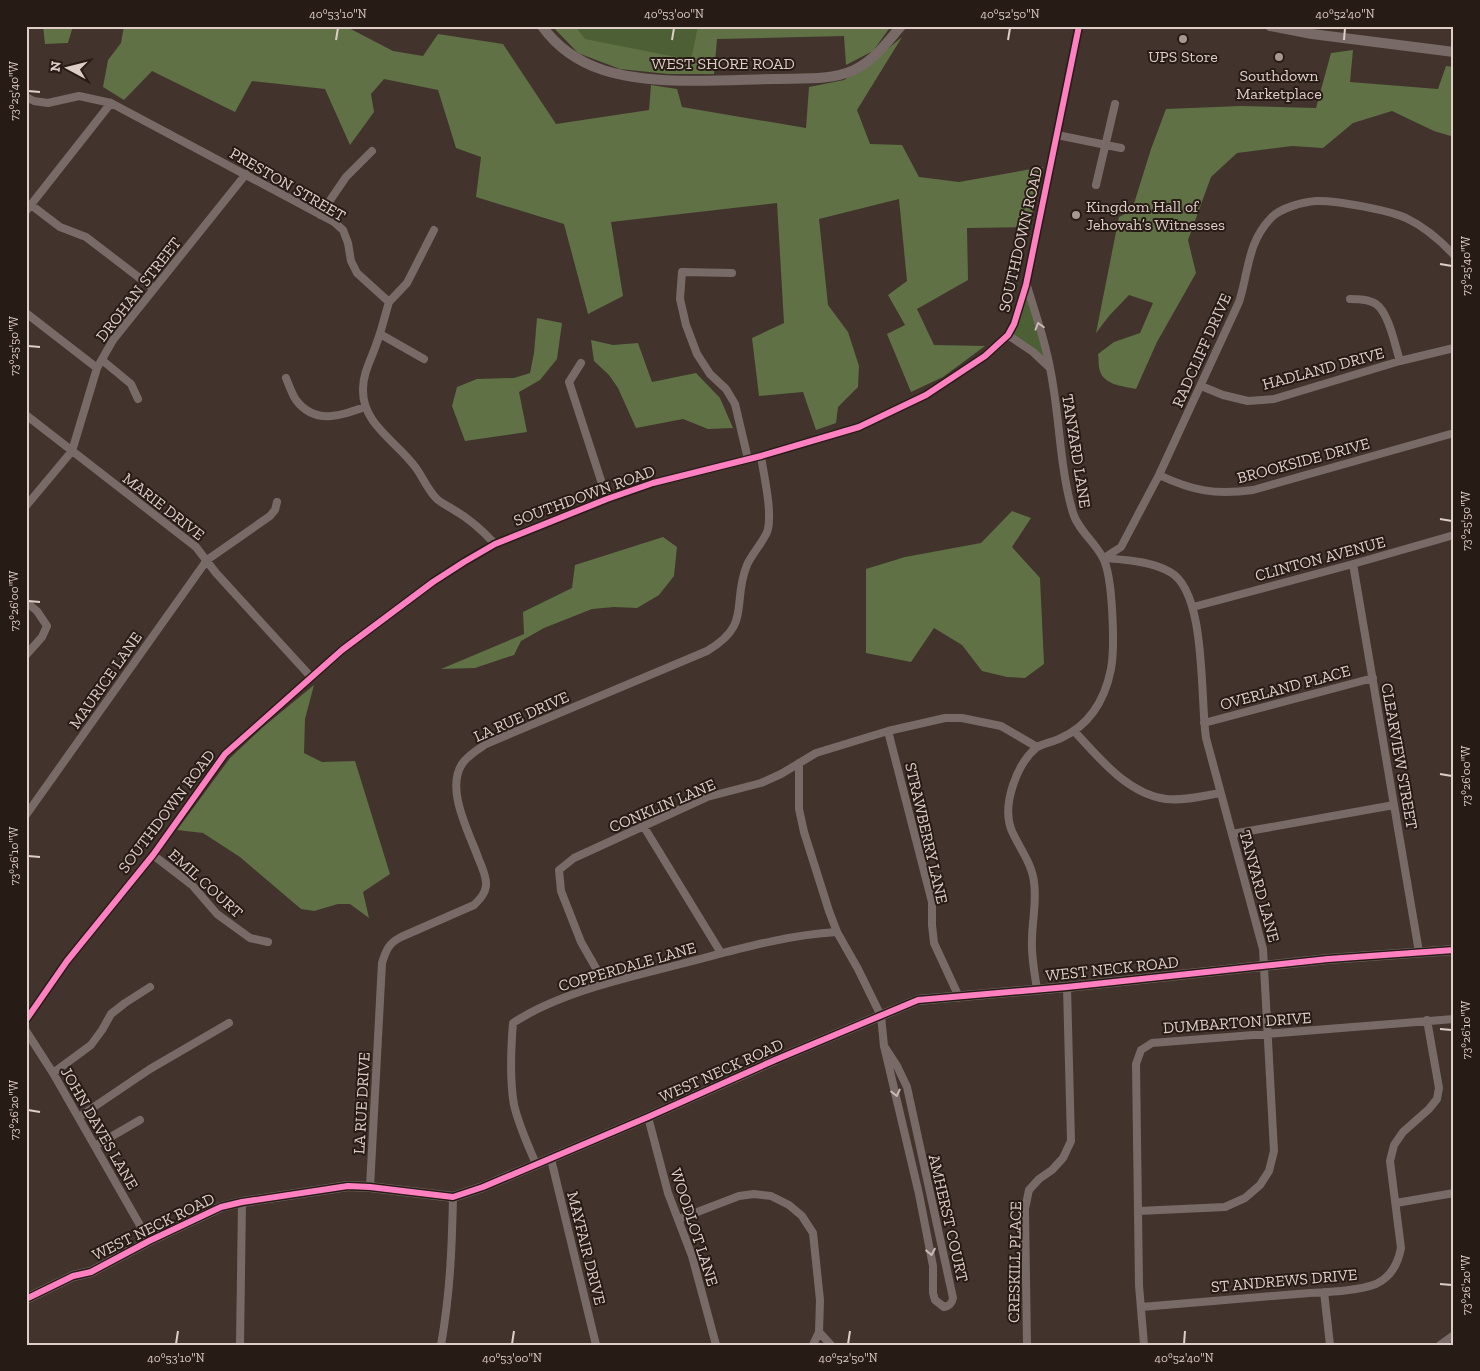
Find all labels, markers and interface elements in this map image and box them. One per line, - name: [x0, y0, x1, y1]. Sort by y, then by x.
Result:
- text: 40°53'10"N: [309, 7, 367, 21]
- text: 40°53'00"N: [644, 7, 704, 21]
- text: 40°52'50"N: [980, 7, 1040, 21]
- text: 40°52'40"N: [1316, 7, 1375, 21]
- marker: UPS Store: [1177, 33, 1189, 45]
- north arrow: [42, 42, 92, 92]
- place label: UPS Store: [1148, 47, 1218, 66]
- marker: Southdown Marketplace: [1273, 51, 1285, 63]
- street label: WEST SHORE ROAD: [651, 54, 795, 73]
- text: 73°25'40"W: [7, 60, 21, 121]
- text: N: [47, 60, 65, 73]
- place label: Southdown Marketplace: [1236, 66, 1322, 103]
- street label: PRESTON STREET: [226, 144, 349, 225]
- street label: SOUTHDOWN ROAD: [994, 164, 1047, 314]
- place label: Kingdom Hall of Jehovah’s Witnesses: [1086, 197, 1225, 234]
- marker: Kingdom Hall of Jehovah’s Witnesses: [1070, 209, 1082, 221]
- street label: DROHAN STREET: [92, 233, 185, 345]
- text: 73°25'40"W: [1459, 235, 1473, 296]
- street label: RADCLIFF DRIVE: [1168, 290, 1235, 410]
- text: 73°25'50"W: [7, 315, 21, 376]
- one-way arrow: [1034, 323, 1044, 331]
- street label: HADLAND DRIVE: [1260, 343, 1386, 394]
- street label: TANYARD LANE: [1058, 393, 1095, 509]
- street label: BROOKSIDE DRIVE: [1235, 434, 1372, 487]
- street label: SOUTHDOWN ROAD: [511, 461, 658, 530]
- street label: MARIE DRIVE: [119, 469, 208, 544]
- text: 73°25'50"W: [1459, 490, 1473, 551]
- street label: CLINTON AVENUE: [1253, 532, 1387, 585]
- text: 73°26'00"W: [7, 570, 21, 631]
- street label: MAURICE LANE: [65, 628, 146, 732]
- street label: OVERLAND PLACE: [1218, 661, 1352, 714]
- street label: CLEARVIEW STREET: [1377, 681, 1422, 831]
- street label: LA RUE DRIVE: [471, 687, 572, 746]
- text: 73°26'00"W: [1459, 745, 1473, 806]
- street label: SOUTHDOWN ROAD: [114, 746, 219, 877]
- street label: STRAWBERRY LANE: [901, 761, 952, 906]
- street label: CONKLIN LANE: [606, 775, 718, 836]
- text: 73°26'10"W: [7, 826, 21, 885]
- street label: TANYARD LANE: [1235, 828, 1284, 944]
- street label: EMIL COURT: [165, 845, 247, 922]
- street label: COPPERDALE LANE: [556, 938, 698, 995]
- street label: WEST NECK ROAD: [1044, 952, 1180, 985]
- text: 73°26'10"W: [1459, 1000, 1473, 1059]
- street label: DUMBARTON DRIVE: [1162, 1008, 1312, 1037]
- street label: WEST NECK ROAD: [656, 1035, 786, 1106]
- street label: LA RUE DRIVE: [349, 1051, 374, 1155]
- street label: JOHN DAVES LANE: [57, 1064, 142, 1193]
- text: 73°26'20"W: [7, 1079, 21, 1140]
- one-way arrow: [890, 1089, 901, 1098]
- street label: AMHERST COURT: [925, 1152, 972, 1284]
- street label: WOODLOT LANE: [667, 1166, 723, 1288]
- street label: WEST NECK ROAD: [89, 1189, 218, 1264]
- street label: MAYFAIR DRIVE: [563, 1189, 610, 1307]
- street label: CRESKILL PLACE: [1004, 1201, 1025, 1323]
- one-way arrow: [925, 1248, 935, 1257]
- text: 73°26'20"W: [1459, 1254, 1473, 1315]
- street label: ST ANDREWS DRIVE: [1210, 1265, 1358, 1296]
- text: 40°53'10"N: [147, 1351, 205, 1365]
- text: 40°53'00"N: [482, 1351, 542, 1365]
- text: 40°52'50"N: [818, 1351, 878, 1365]
- text: 40°52'40"N: [1155, 1351, 1214, 1365]

